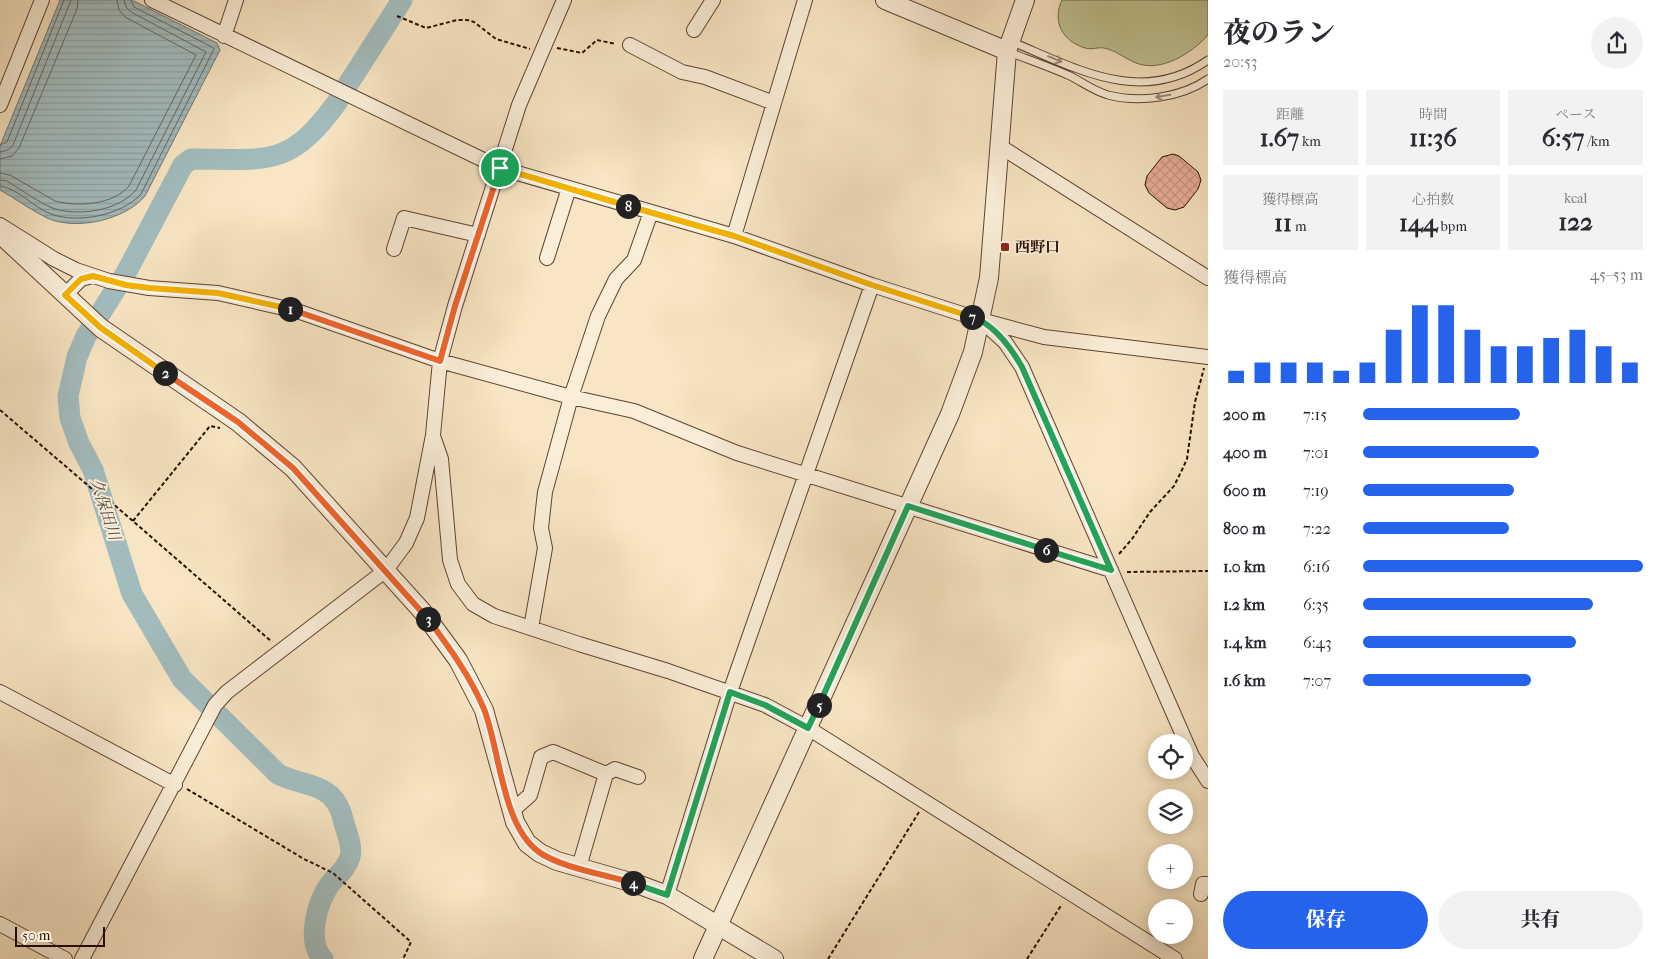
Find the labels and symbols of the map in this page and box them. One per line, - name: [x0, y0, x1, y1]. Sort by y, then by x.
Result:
- one-way arrow: [1047, 55, 1062, 65]
- one-way arrow: [1155, 91, 1171, 101]
- pin: [479, 147, 521, 189]
- pin: 8: [616, 194, 640, 218]
- place label: 西野口: [1015, 238, 1060, 256]
- marker: 西野口: [999, 241, 1011, 253]
- pin: 1: [278, 296, 302, 322]
- pin: 7: [960, 304, 984, 330]
- pin: 2: [152, 360, 178, 386]
- water label: 久保田川: [87, 476, 125, 544]
- pin: 6: [1034, 538, 1058, 562]
- pin: 3: [416, 606, 440, 632]
- pin: 5: [806, 692, 832, 718]
- pin: 4: [620, 870, 646, 896]
- scale bar: [15, 924, 105, 947]

